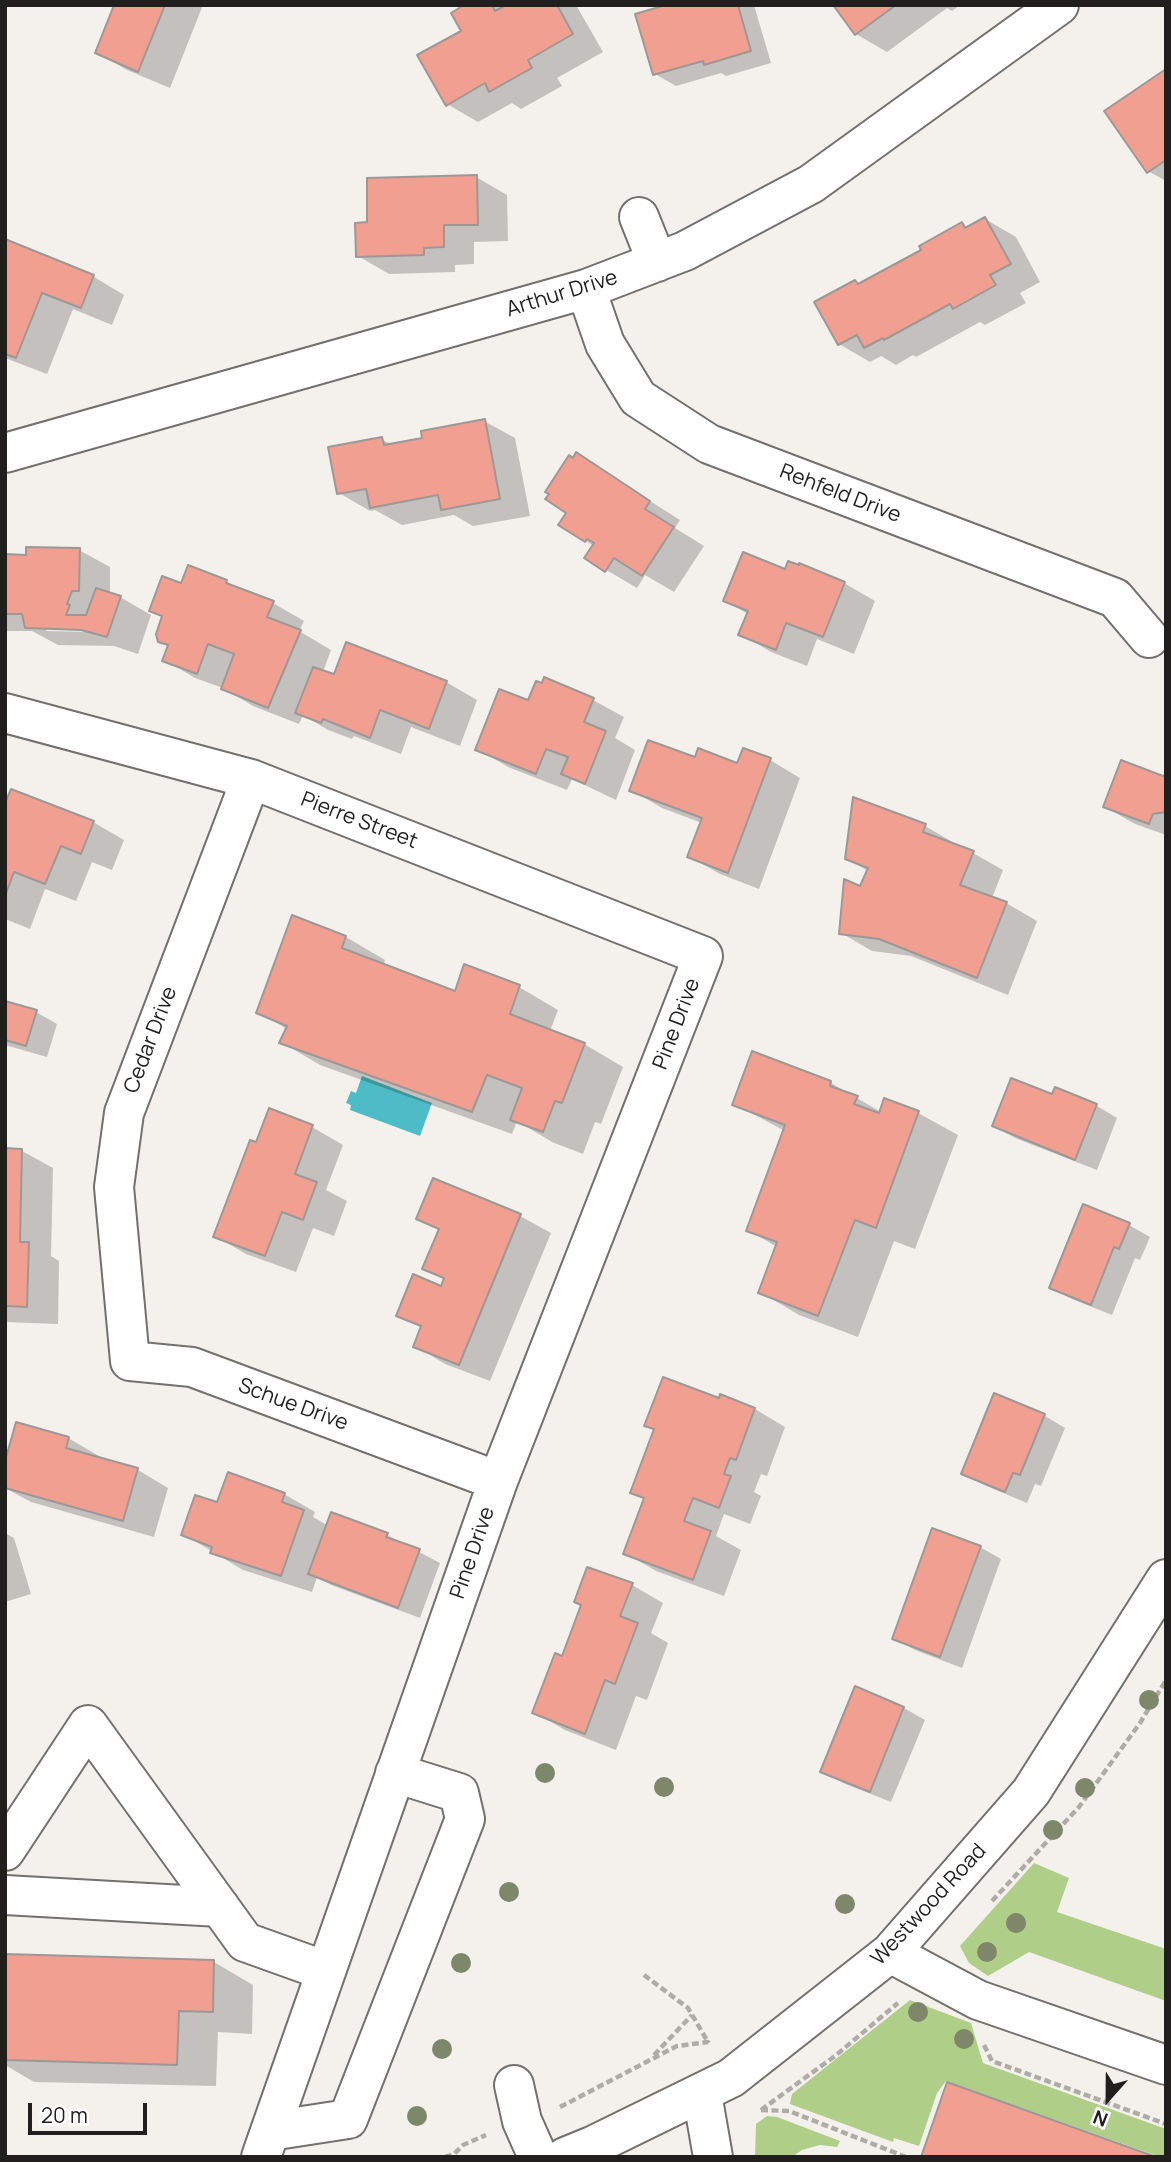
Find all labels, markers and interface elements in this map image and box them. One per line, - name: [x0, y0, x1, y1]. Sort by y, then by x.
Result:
- street label: Arthur Drive: [503, 265, 621, 323]
- street label: Rehfeld Drive: [776, 459, 904, 529]
- street label: Pierre Street: [297, 787, 421, 855]
- street label: Pine Drive: [648, 975, 706, 1073]
- street label: Cedar Drive: [119, 983, 183, 1097]
- street label: Schue Drive: [235, 1373, 351, 1437]
- street label: Pine Drive: [446, 1504, 500, 1602]
- street label: Westwood Road: [866, 1839, 992, 1971]
- north arrow: [1073, 2064, 1143, 2134]
- scale bar: [32, 2088, 150, 2132]
- text: 20 m: [41, 2101, 88, 2129]
- text: N: [1089, 2104, 1112, 2133]

